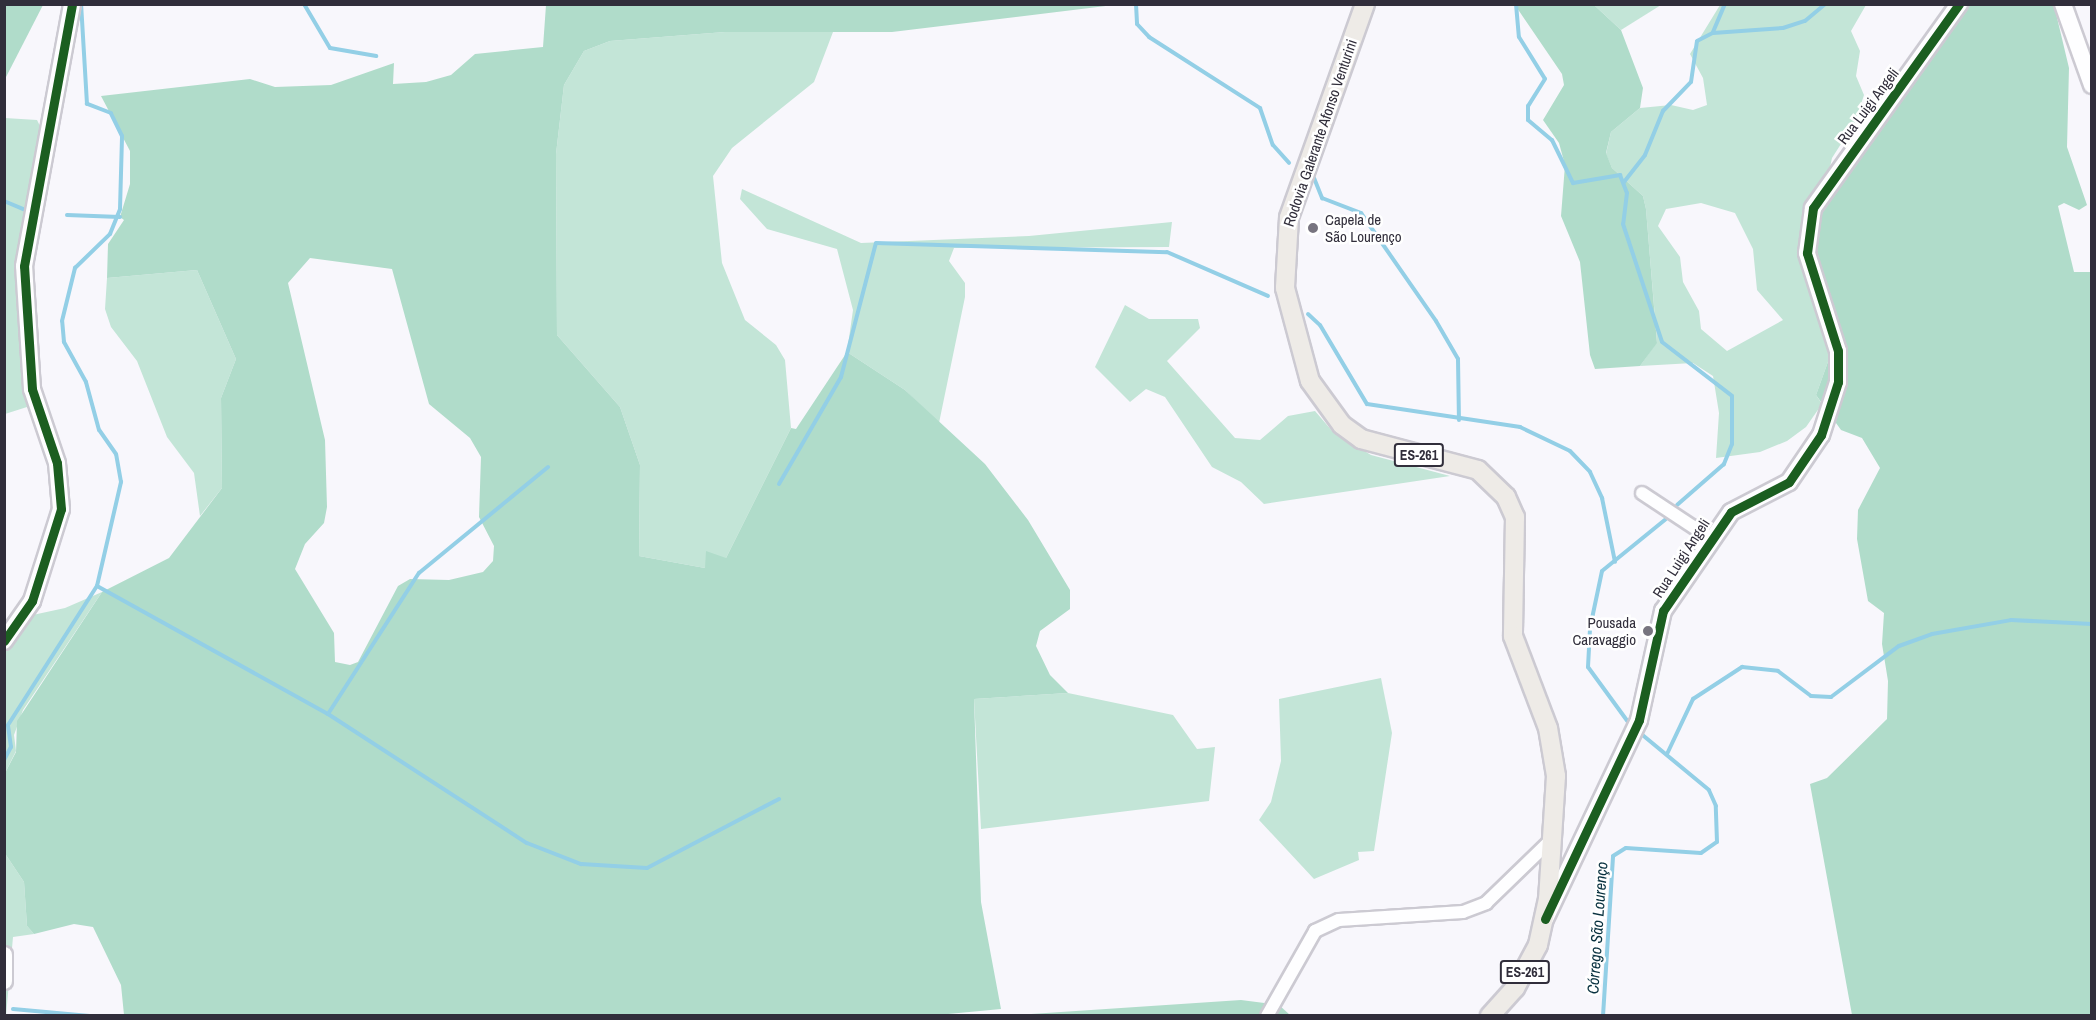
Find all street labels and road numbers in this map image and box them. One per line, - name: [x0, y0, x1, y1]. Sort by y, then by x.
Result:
- street label: Rodovia Galerante Afonso Venturini: [1279, 37, 1361, 229]
- street label: Rua Luigi Angeli: [1833, 64, 1903, 148]
- road number: ES-261: [1394, 444, 1444, 466]
- street label: Rua Luigi Angeli: [1648, 515, 1714, 601]
- road number: ES-261: [1500, 961, 1550, 983]

